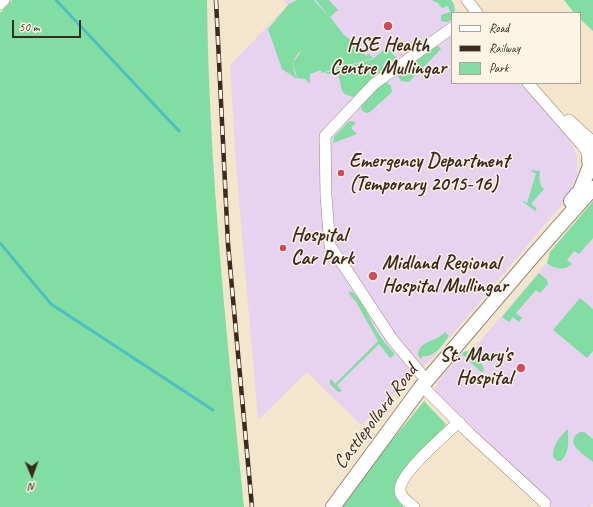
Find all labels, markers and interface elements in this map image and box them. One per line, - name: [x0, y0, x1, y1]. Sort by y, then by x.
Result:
- scale bar: [14, 12, 83, 38]
- legend: [451, 12, 581, 84]
- text: 50 m: [19, 19, 39, 35]
- marker: HSE Health Centre Mullingar: [382, 20, 394, 32]
- text: Road: [489, 20, 509, 36]
- place label: HSE Health Centre Mullingar: [330, 34, 446, 81]
- text: Railway: [489, 40, 520, 56]
- text: Park: [489, 60, 508, 76]
- place label: Emergency Department (Temporary 2015-16): [349, 150, 509, 197]
- marker: Emergency Department (Temporary 2015-16): [336, 168, 346, 178]
- place label: Hospital Car Park: [291, 224, 354, 271]
- marker: Hospital Car Park: [278, 243, 288, 253]
- place label: Midland Regional Hospital Mullingar: [382, 252, 508, 299]
- marker: Midland Regional Hospital Mullingar: [367, 270, 379, 282]
- place label: St. Mary's Hospital: [439, 344, 512, 391]
- street label: Castlepollard Road: [329, 360, 423, 474]
- marker: St. Mary's Hospital: [515, 362, 527, 374]
- north arrow: [12, 455, 52, 495]
- text: N: [29, 480, 36, 494]

